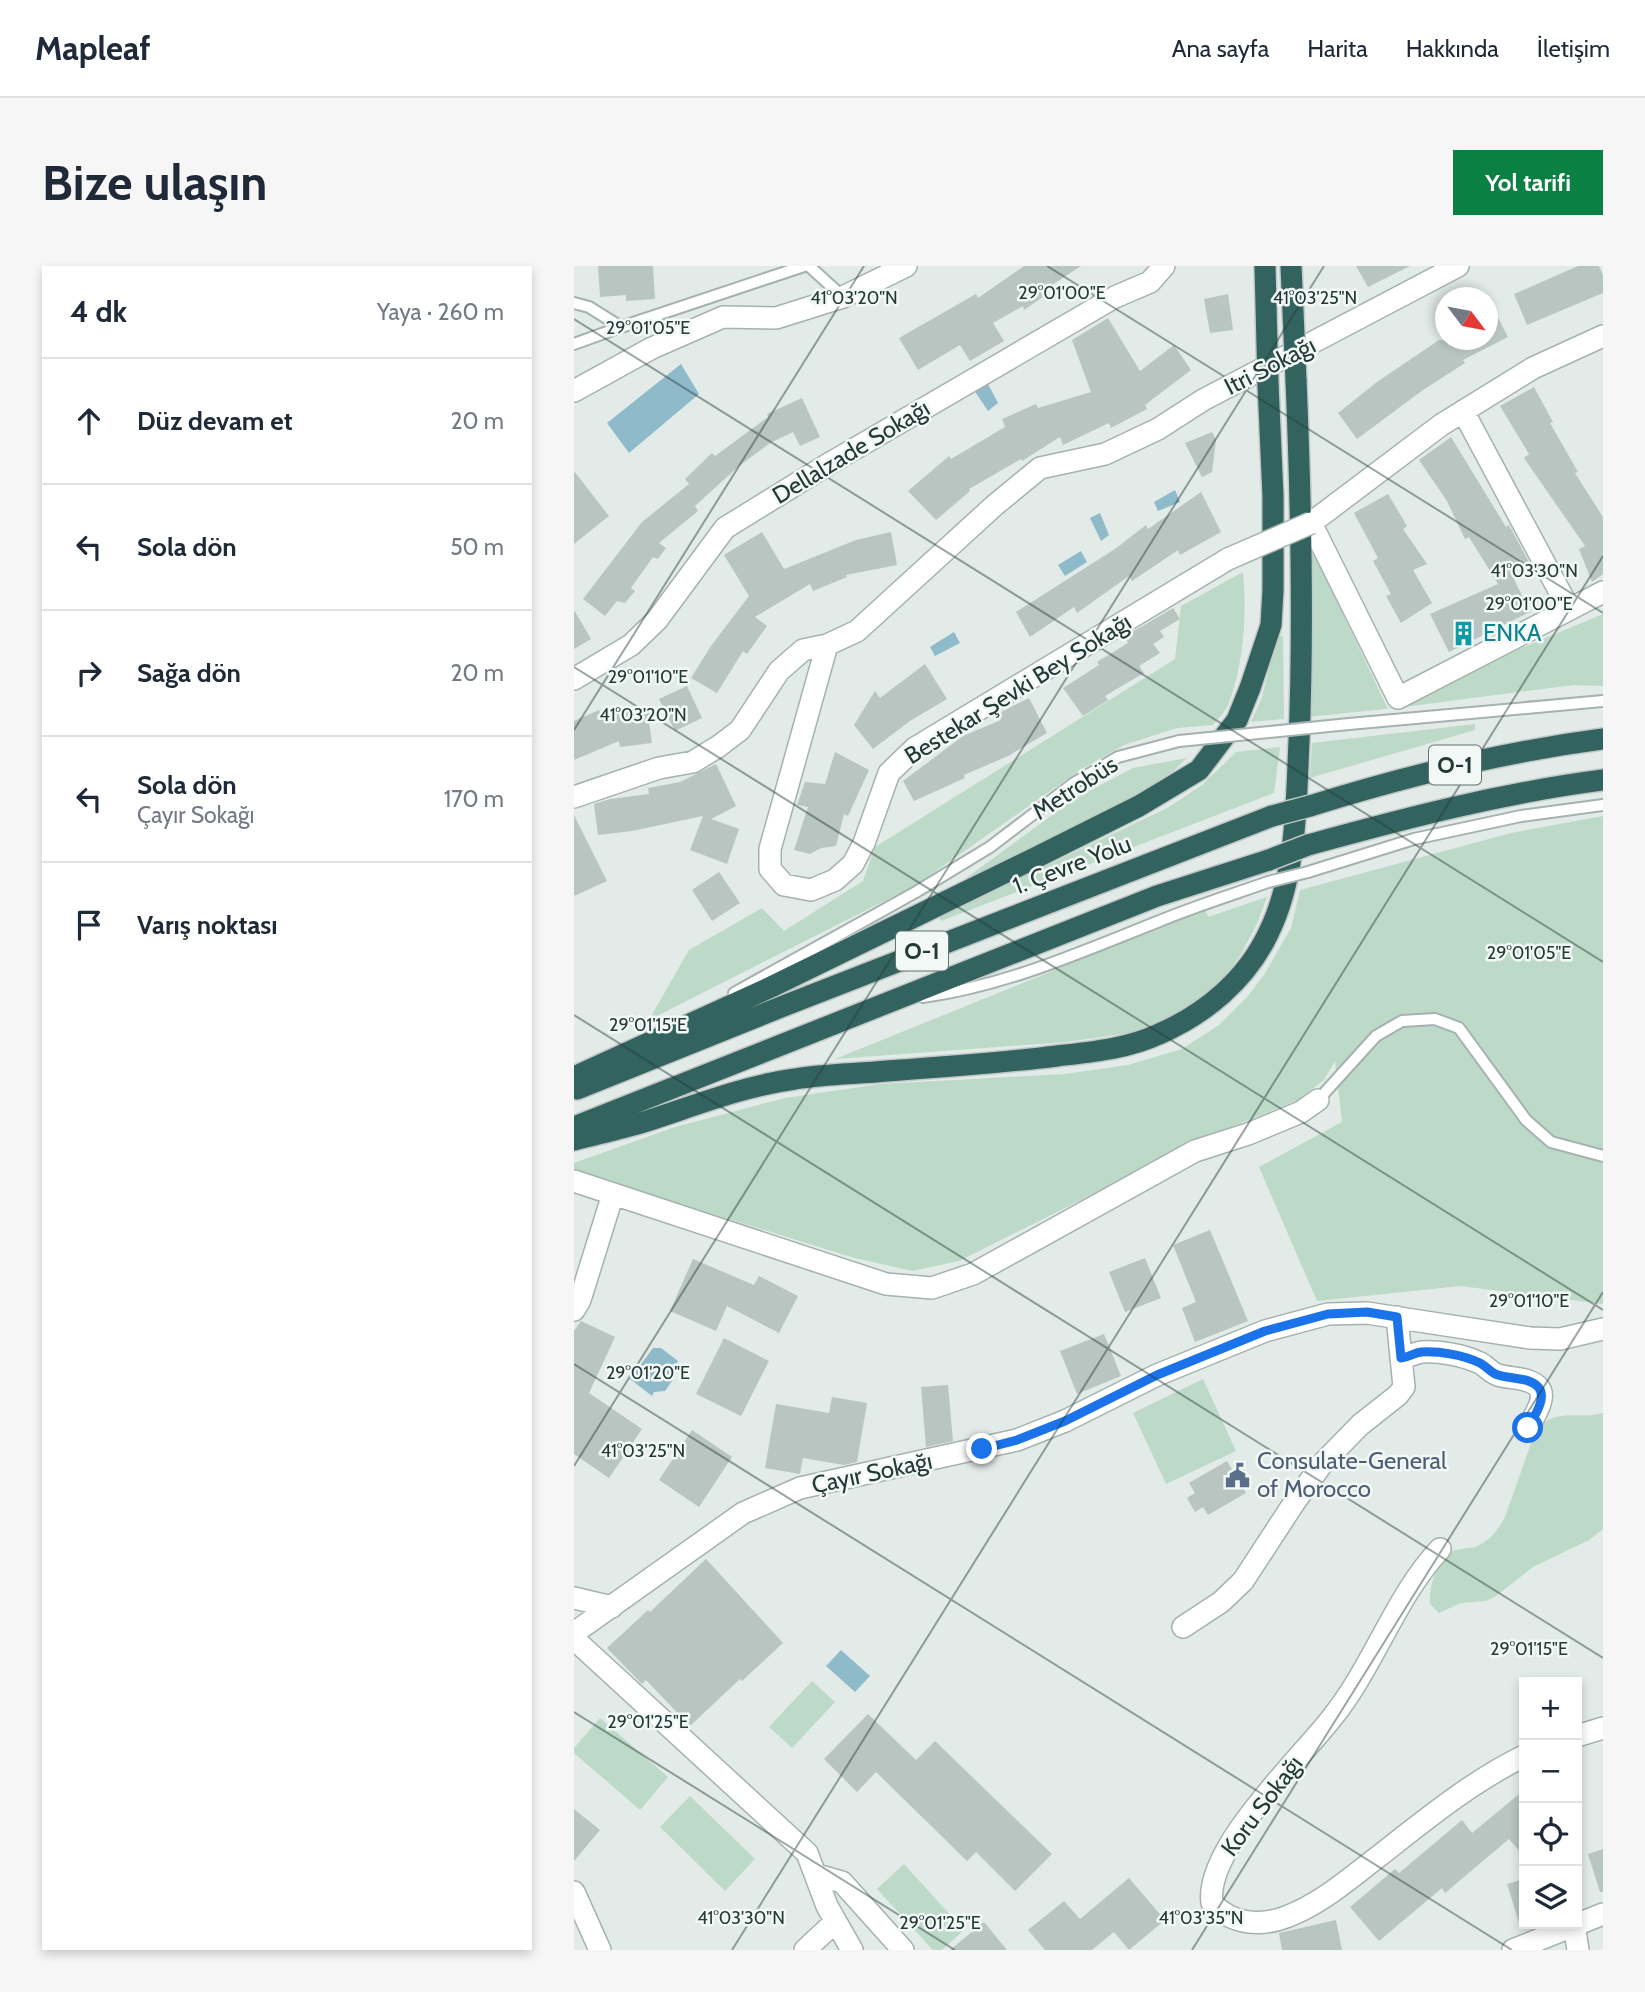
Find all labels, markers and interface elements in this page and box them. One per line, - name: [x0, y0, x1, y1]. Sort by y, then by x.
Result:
- text: Mapleaf: [35, 28, 151, 68]
- text: Ana sayfa: [1172, 34, 1269, 63]
- text: Harita: [1307, 34, 1368, 63]
- text: Hakkında: [1406, 34, 1499, 63]
- text: İletişim: [1537, 34, 1610, 63]
- button: Yol tarifi: [1453, 150, 1603, 215]
- text: Bize ulaşın: [42, 153, 267, 212]
- text: 29°01'00"E: [1018, 282, 1106, 304]
- text: 41°03'20"N: [810, 287, 898, 309]
- text: 41°03'25"N: [1273, 287, 1357, 309]
- north arrow: [1435, 287, 1498, 350]
- text: 4 dk: [70, 293, 127, 330]
- text: Yaya · 260 m: [377, 298, 504, 326]
- text: 29°01'05"E: [606, 317, 690, 339]
- street label: Itri Sokağı: [1219, 330, 1320, 401]
- street label: Dellalzade Sokağı: [767, 393, 935, 510]
- icon: ahead: [70, 402, 108, 440]
- text: Düz devam et: [137, 405, 293, 437]
- text: 20 m: [451, 407, 504, 435]
- icon: left: [70, 528, 108, 566]
- text: Sola dön: [137, 531, 237, 563]
- text: 50 m: [450, 533, 504, 561]
- text: 41°03'30"N: [1490, 560, 1578, 582]
- text: 29°01'00"E: [1485, 593, 1573, 615]
- street label: Bestekar Şevki Bey Sokağı: [899, 607, 1136, 770]
- place label: ENKA: [1483, 618, 1542, 647]
- building icon: ENKA: [1449, 619, 1477, 647]
- icon: right: [70, 654, 108, 692]
- text: Sağa dön: [137, 657, 241, 689]
- text: 20 m: [451, 659, 504, 687]
- text: 29°01'10"E: [608, 666, 688, 688]
- text: 41°03'20"N: [599, 704, 687, 726]
- road number: O-1: [1429, 746, 1481, 785]
- street label: Metrobüs: [1027, 749, 1123, 826]
- text: Sola dön: [137, 769, 237, 801]
- icon: left: [70, 780, 108, 818]
- text: 170 m: [444, 785, 504, 813]
- text: Çayır Sokağı: [137, 801, 254, 829]
- street label: 1. Çevre Yolu: [1008, 829, 1135, 900]
- icon: arrive: [70, 906, 108, 944]
- text: Varış noktası: [137, 909, 278, 941]
- road number: O-1: [896, 932, 948, 971]
- text: 29°01'05"E: [1487, 942, 1571, 964]
- text: 29°01'15"E: [609, 1014, 687, 1036]
- text: 29°01'10"E: [1489, 1290, 1569, 1312]
- text: 29°01'20"E: [606, 1362, 690, 1384]
- route start: [1512, 1412, 1543, 1443]
- route end: [966, 1433, 997, 1464]
- text: 41°03'25"N: [601, 1440, 685, 1462]
- street label: Çayır Sokağı: [809, 1446, 935, 1499]
- place label: Consulate-General of Morocco: [1257, 1446, 1447, 1503]
- public building icon: Consulate-General of Morocco: [1223, 1461, 1251, 1489]
- text: 29°01'15"E: [1490, 1638, 1568, 1660]
- map controls: [1519, 1677, 1582, 1929]
- button: +: [1519, 1677, 1582, 1740]
- text: 29°01'25"E: [607, 1711, 689, 1733]
- button: −: [1519, 1740, 1582, 1803]
- street label: Koru Sokağı: [1215, 1750, 1309, 1862]
- button: locate: [1519, 1803, 1582, 1866]
- button: layers: [1519, 1866, 1582, 1929]
- text: 41°03'30"N: [697, 1907, 785, 1929]
- text: 41°03'35"N: [1159, 1907, 1243, 1929]
- text: 29°01'25"E: [899, 1912, 981, 1934]

